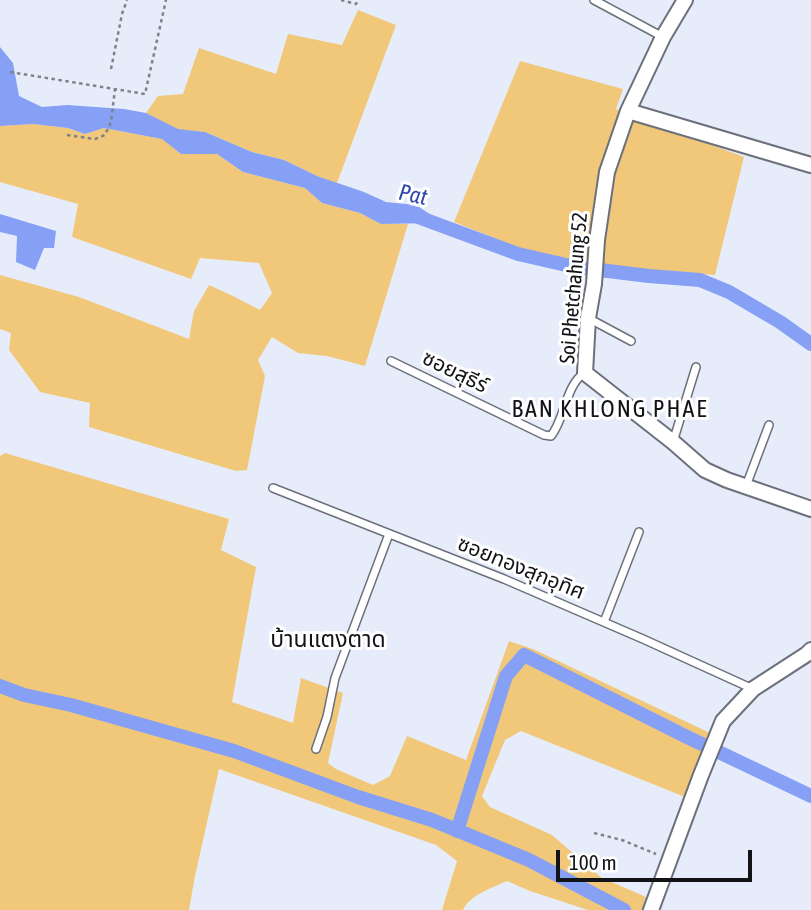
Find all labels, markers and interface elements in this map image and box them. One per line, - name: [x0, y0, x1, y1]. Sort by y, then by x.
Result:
- water label: Pat: [396, 179, 430, 211]
- street label: Soi Phetchahung 52: [555, 211, 593, 365]
- street label: ซอยสุธีร์: [418, 345, 492, 399]
- district label: BAN KHLONG PHAE: [513, 395, 707, 423]
- street label: ซอยทองสุกอุทิศ: [454, 531, 588, 605]
- district label: บ้านแตงตาด: [270, 626, 386, 654]
- scale bar: [559, 836, 755, 880]
- text: 100 m: [569, 850, 617, 874]

